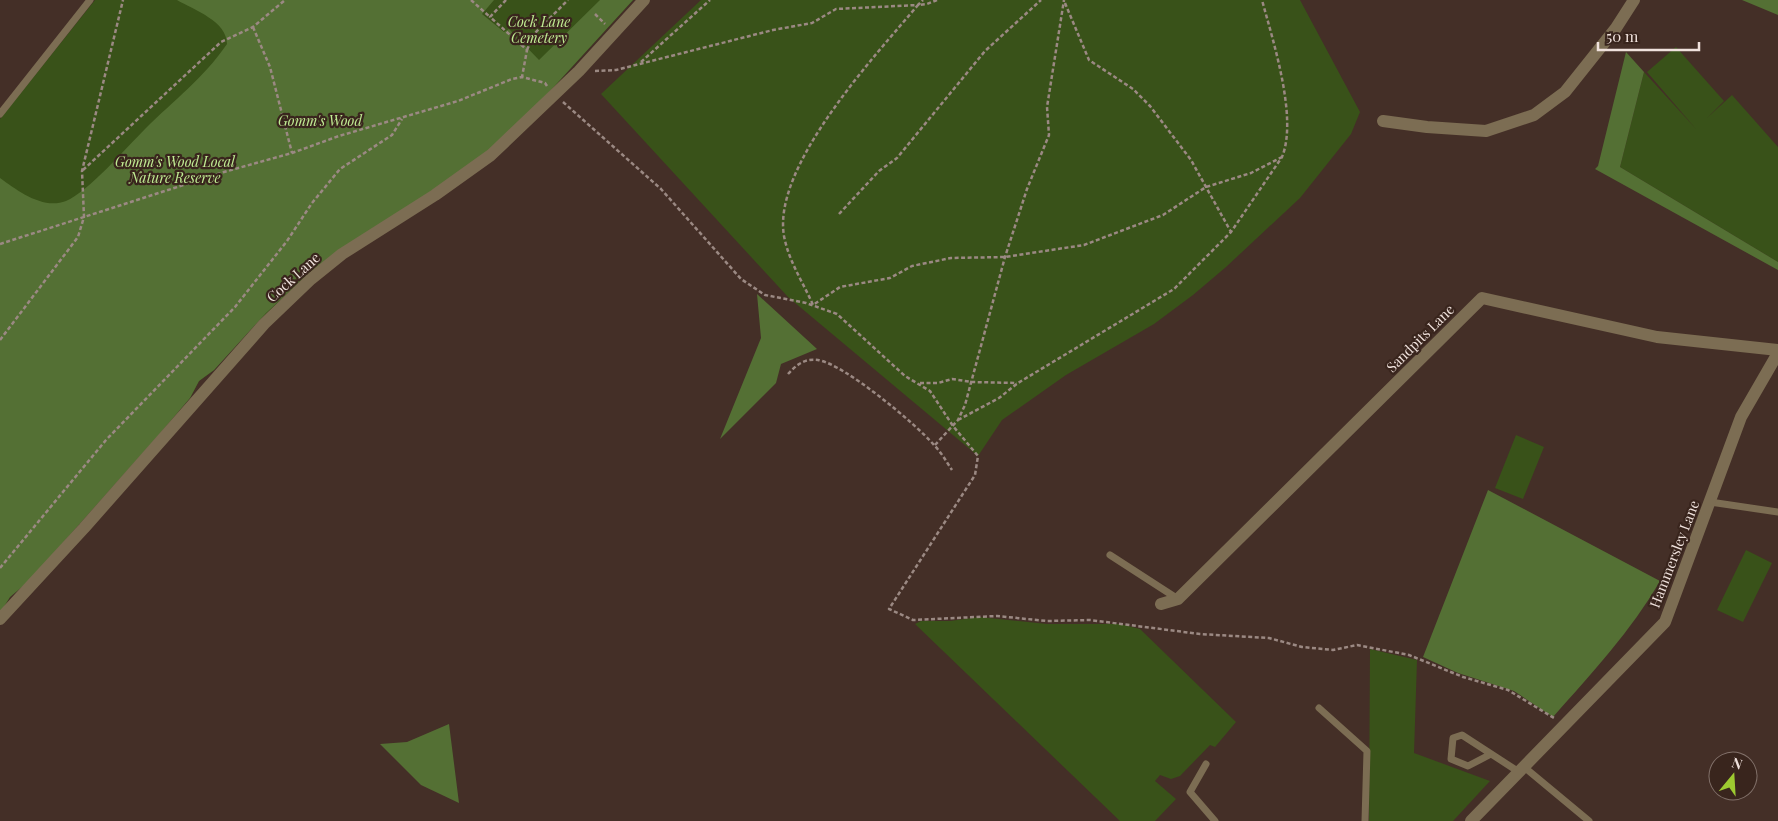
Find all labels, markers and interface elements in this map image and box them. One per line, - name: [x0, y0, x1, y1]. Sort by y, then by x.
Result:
- park label: Cock Lane Cemetery: [508, 12, 570, 47]
- scale bar: [1598, 20, 1699, 52]
- text: 50 m: [1606, 26, 1639, 46]
- park label: Gomm's Wood: [278, 111, 362, 130]
- park label: Gomm's Wood Local Nature Reserve: [115, 152, 236, 187]
- street label: Cock Lane: [262, 248, 324, 306]
- street label: Sandpits Lane: [1382, 300, 1458, 376]
- street label: Hammersley Lane: [1645, 498, 1703, 610]
- north arrow: [1708, 751, 1758, 801]
- text: N: [1729, 753, 1745, 774]

